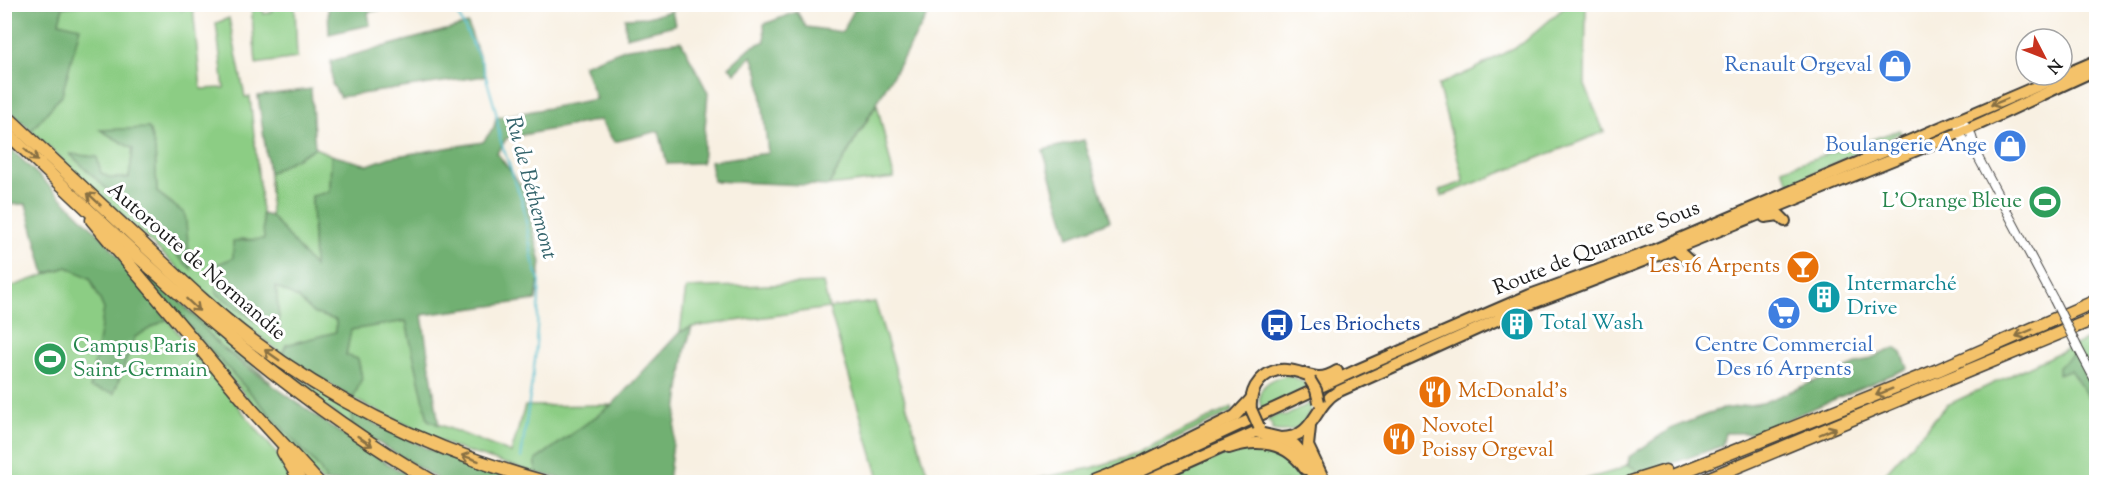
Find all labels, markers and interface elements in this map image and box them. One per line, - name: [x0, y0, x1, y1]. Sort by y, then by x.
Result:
- north arrow: [2014, 27, 2074, 87]
- shop icon: Renault Orgeval: [1877, 48, 1913, 84]
- place label: Renault Orgeval: [1725, 51, 1872, 81]
- text: N: [2040, 53, 2066, 78]
- one-way arrow: [1990, 97, 2008, 108]
- water label: Ru de Béthemont: [496, 113, 565, 264]
- shop icon: Boulangerie Ange: [1992, 128, 2028, 164]
- place label: Boulangerie Ange: [1825, 131, 1987, 161]
- one-way arrow: [23, 148, 38, 162]
- street label: Autoroute de Normandie: [100, 176, 292, 348]
- sports icon: L'Orange Bleue: [2027, 184, 2063, 220]
- place label: L'Orange Bleue: [1882, 187, 2022, 217]
- one-way arrow: [87, 192, 102, 206]
- street label: Route de Quarante Sous: [1489, 194, 1705, 304]
- bar icon: Les 16 Arpents: [1785, 249, 1821, 285]
- place label: Les 16 Arpents: [1649, 252, 1780, 282]
- place label: Intermarché Drive: [1847, 270, 1957, 324]
- building icon: Intermarché Drive: [1806, 279, 1842, 315]
- supermarket icon: Centre Commercial Des 16 Arpents: [1766, 295, 1802, 331]
- one-way arrow: [185, 298, 200, 312]
- building icon: Total Wash: [1499, 306, 1535, 342]
- bus stop icon: Les Briochets: [1259, 307, 1295, 343]
- place label: Total Wash: [1540, 309, 1644, 339]
- place label: Les Briochets: [1300, 310, 1420, 340]
- one-way arrow: [2015, 328, 2033, 339]
- place label: Centre Commercial Des 16 Arpents: [1695, 331, 1873, 385]
- place label: Campus Paris Saint-Germain: [73, 332, 208, 386]
- sports icon: Campus Paris Saint-Germain: [32, 341, 68, 377]
- one-way arrow: [265, 349, 281, 361]
- restaurant icon: McDonald's: [1417, 374, 1453, 410]
- place label: McDonald's: [1458, 377, 1567, 407]
- one-way arrow: [1875, 387, 1894, 398]
- place label: Novotel Poissy Orgeval: [1422, 412, 1554, 466]
- restaurant icon: Novotel Poissy Orgeval: [1381, 421, 1417, 457]
- one-way arrow: [1818, 425, 1837, 436]
- one-way arrow: [357, 435, 373, 447]
- one-way arrow: [461, 452, 479, 463]

